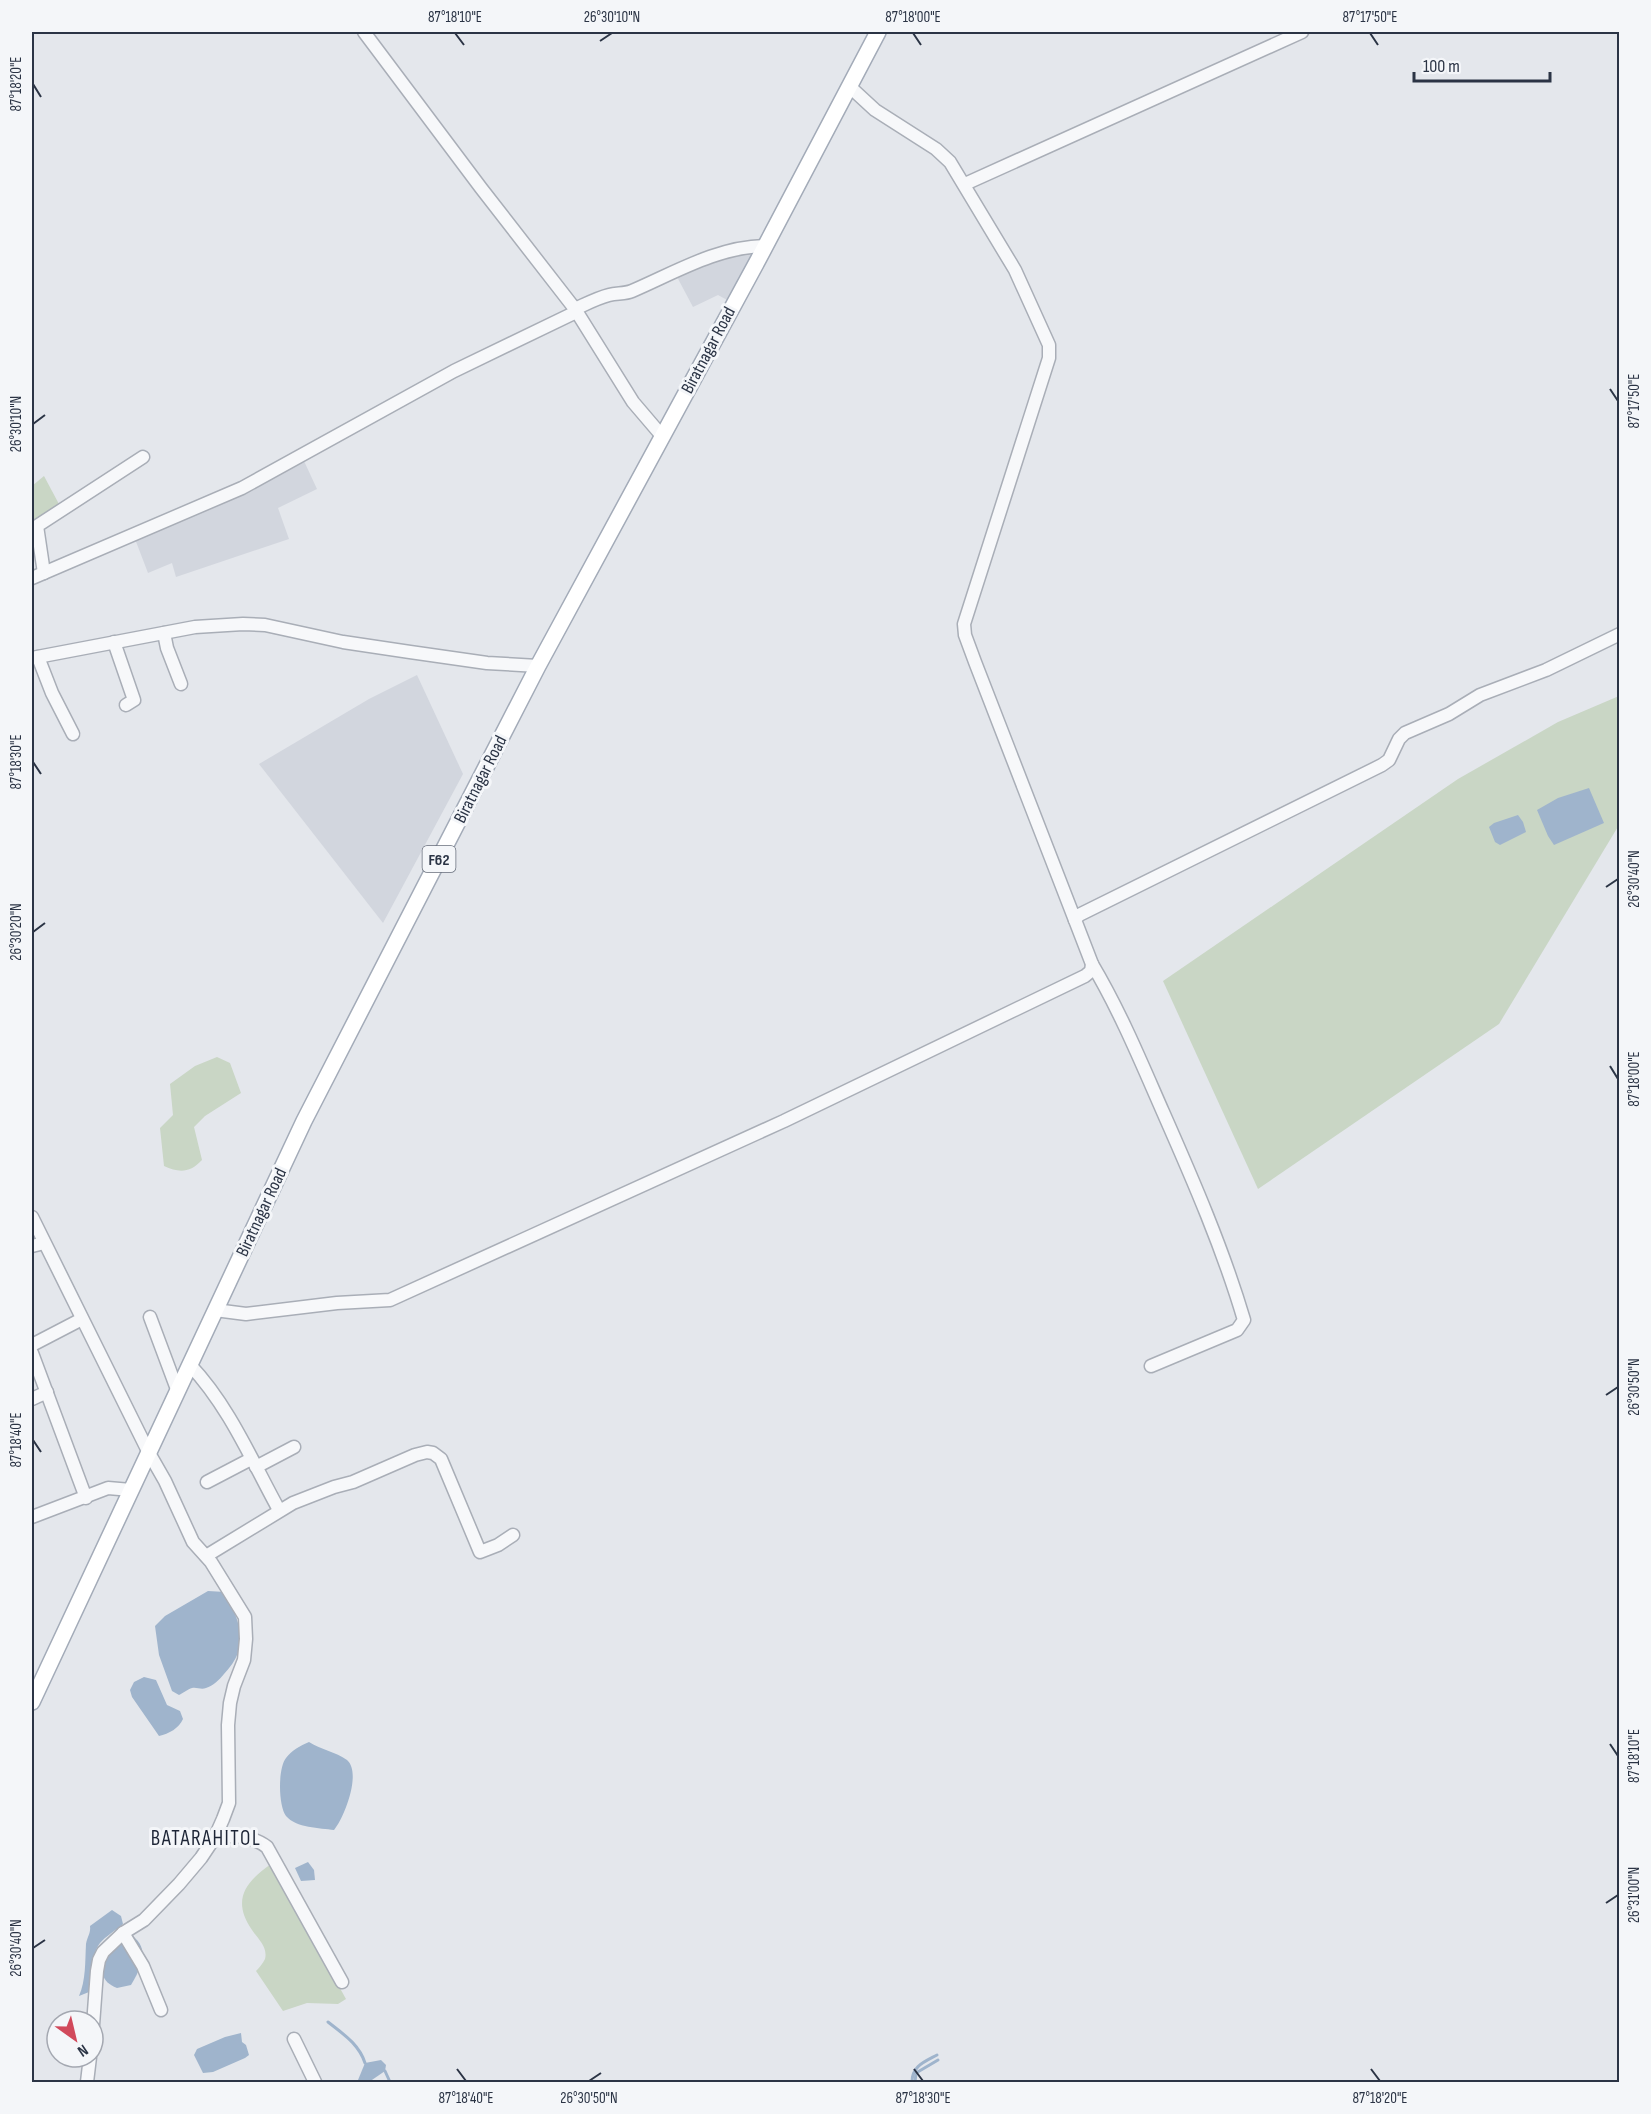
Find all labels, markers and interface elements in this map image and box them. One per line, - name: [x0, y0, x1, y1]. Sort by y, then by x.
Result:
- text: 87°18'10"E: [428, 8, 482, 27]
- text: 26°30'10"N: [584, 8, 640, 27]
- text: 87°18'00"E: [885, 8, 941, 27]
- text: 87°17'50"E: [1343, 8, 1397, 27]
- scale bar: [1414, 45, 1550, 83]
- text: 87°18'20"E: [7, 56, 26, 112]
- text: 100 m: [1423, 56, 1460, 77]
- street label: Biratnagar Road: [677, 303, 740, 397]
- text: 87°17'50"E: [1625, 374, 1644, 428]
- text: 26°30'10"N: [7, 396, 26, 452]
- street label: Biratnagar Road: [449, 732, 511, 826]
- text: 87°18'30"E: [7, 734, 26, 790]
- road number: F62: [422, 846, 456, 872]
- text: 26°30'40"N: [1625, 850, 1644, 908]
- text: 26°30'20"N: [7, 903, 26, 961]
- text: 87°18'00"E: [1625, 1051, 1644, 1107]
- street label: Biratnagar Road: [232, 1165, 291, 1260]
- text: 26°30'50"N: [1625, 1358, 1644, 1416]
- text: 87°18'40"E: [7, 1412, 26, 1468]
- text: 87°18'10"E: [1625, 1729, 1644, 1783]
- district label: BATARAHITOL: [151, 1826, 261, 1851]
- text: 26°31'00"N: [1625, 1867, 1644, 1923]
- text: 26°30'40"N: [7, 1919, 26, 1977]
- north arrow: [45, 2009, 105, 2069]
- text: N: [74, 2040, 91, 2060]
- text: 87°18'40"E: [438, 2089, 494, 2108]
- text: 26°30'50"N: [560, 2089, 618, 2108]
- text: 87°18'30"E: [895, 2089, 951, 2108]
- text: 87°18'20"E: [1352, 2089, 1408, 2108]

